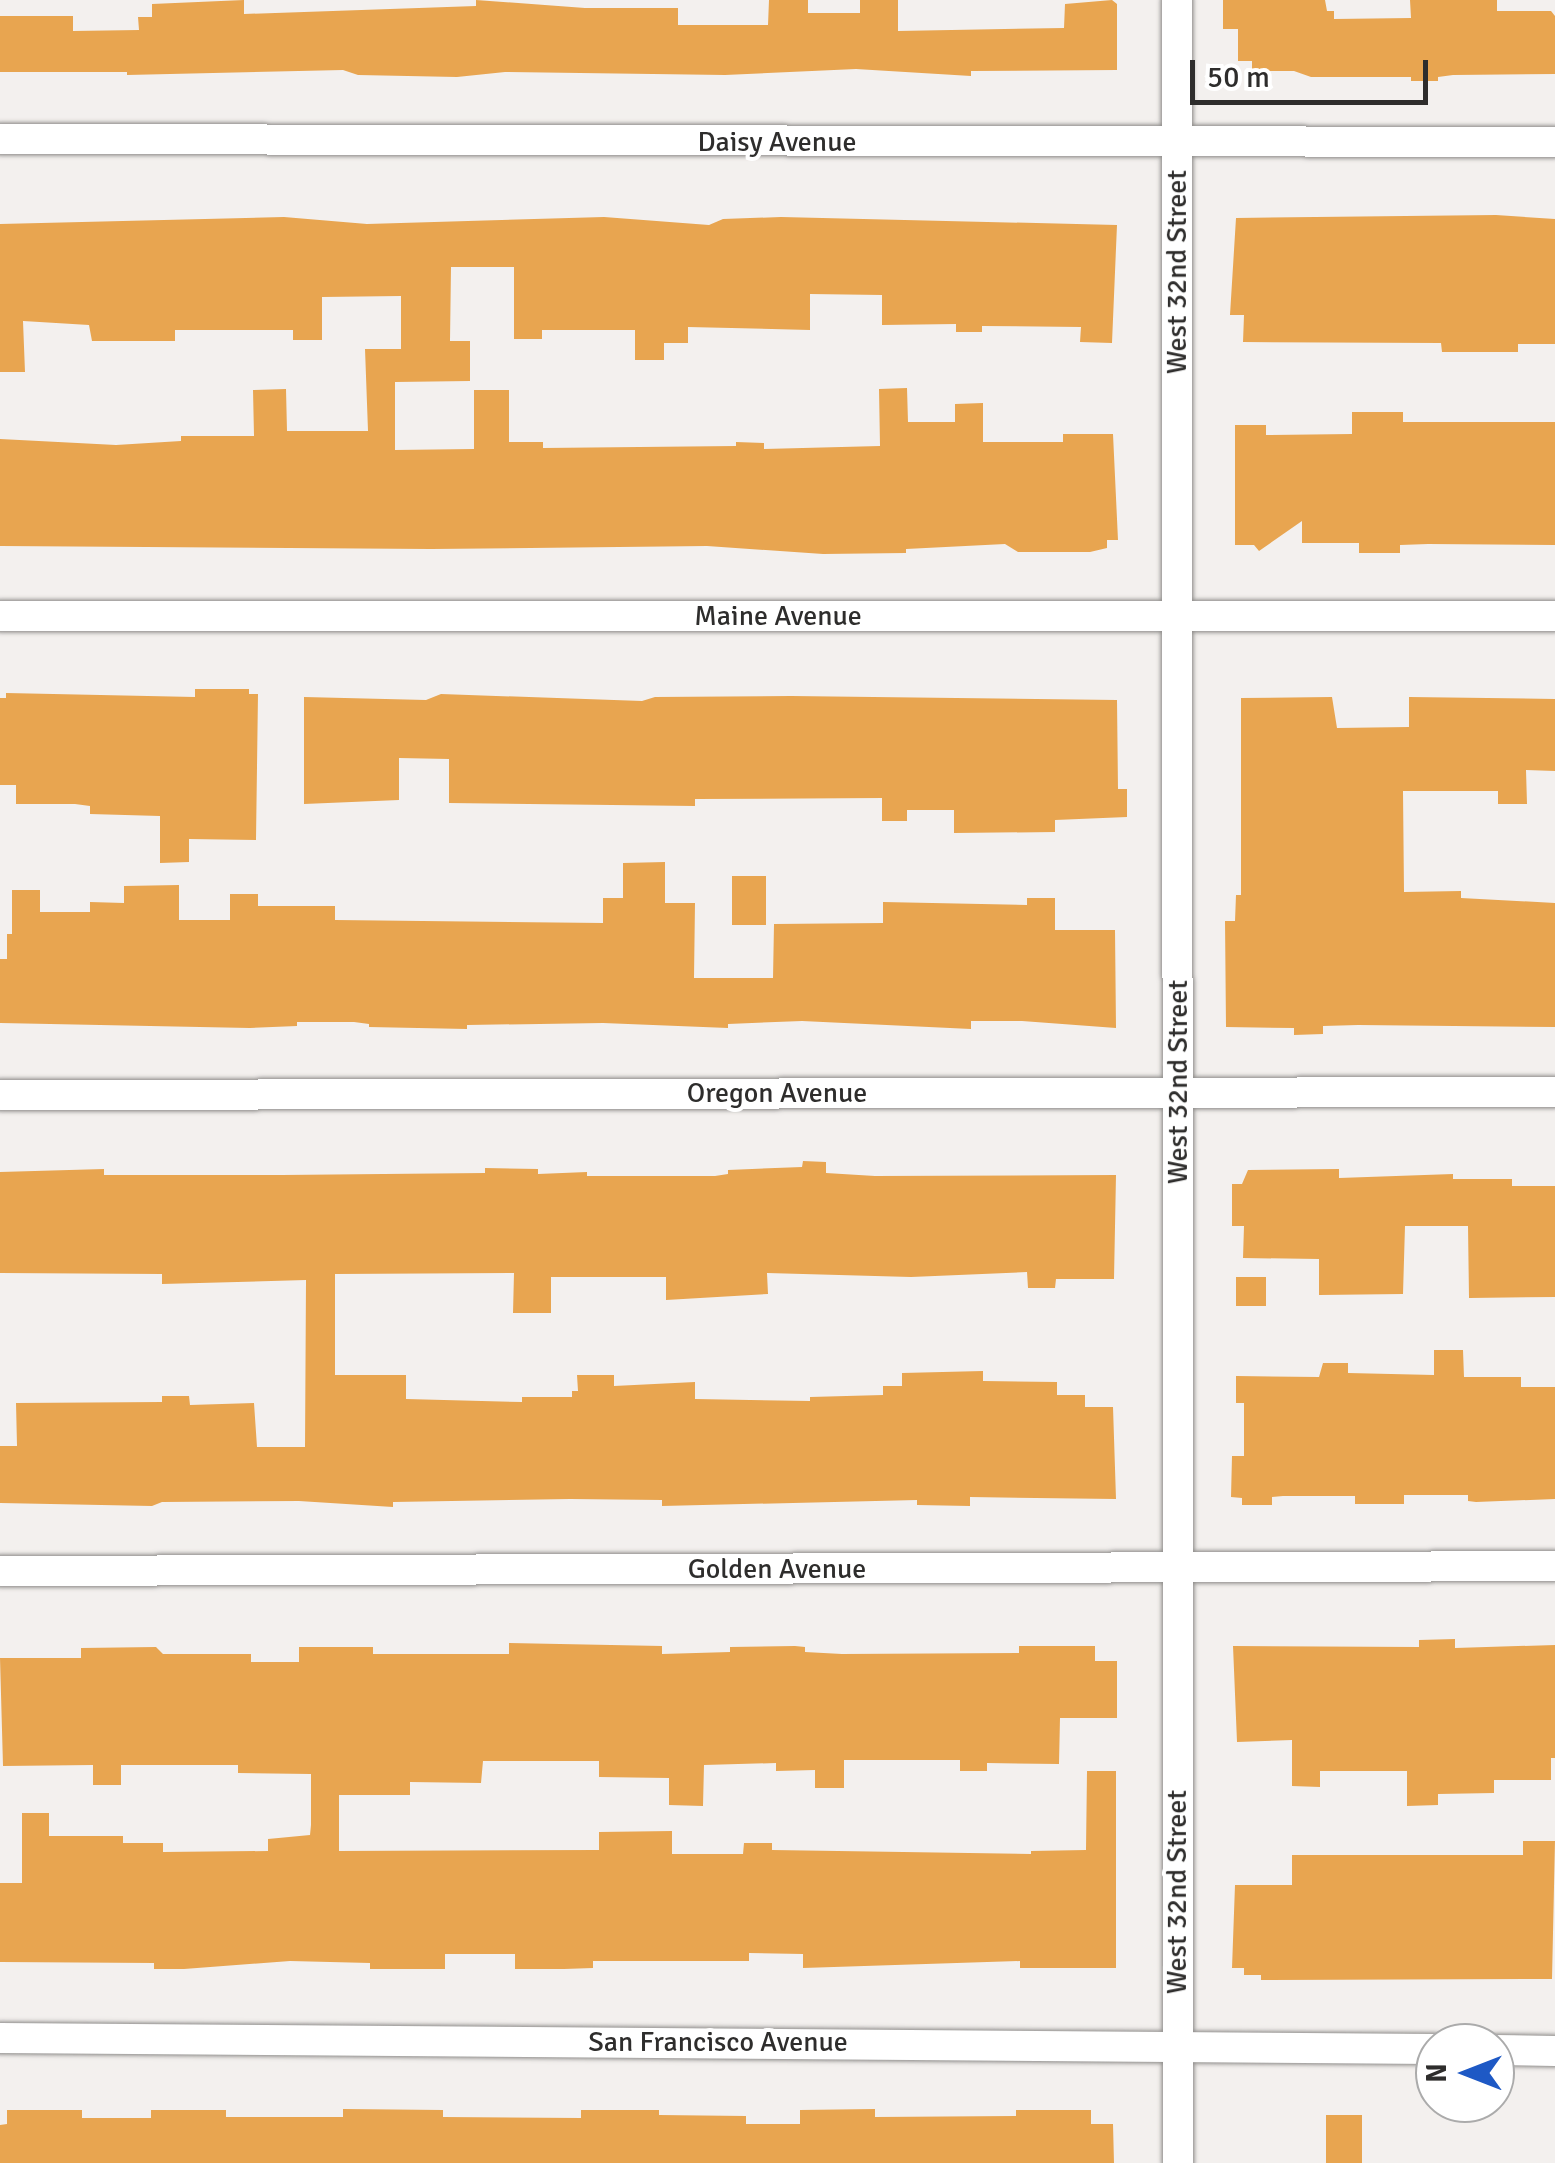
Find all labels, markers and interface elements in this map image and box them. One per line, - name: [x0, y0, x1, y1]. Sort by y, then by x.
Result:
- scale bar: [1195, 40, 1432, 102]
- text: 50 m: [1207, 59, 1270, 96]
- street label: Daisy Avenue: [698, 125, 856, 159]
- street label: West 32nd Street: [1160, 170, 1194, 374]
- street label: Maine Avenue: [694, 599, 862, 633]
- street label: West 32nd Street: [1161, 980, 1195, 1184]
- street label: Oregon Avenue: [687, 1076, 867, 1110]
- street label: Golden Avenue: [688, 1552, 866, 1586]
- street label: West 32nd Street: [1160, 1790, 1194, 1994]
- north arrow: [1415, 2023, 1515, 2123]
- street label: San Francisco Avenue: [588, 2025, 848, 2059]
- text: N: [1420, 2063, 1454, 2083]

